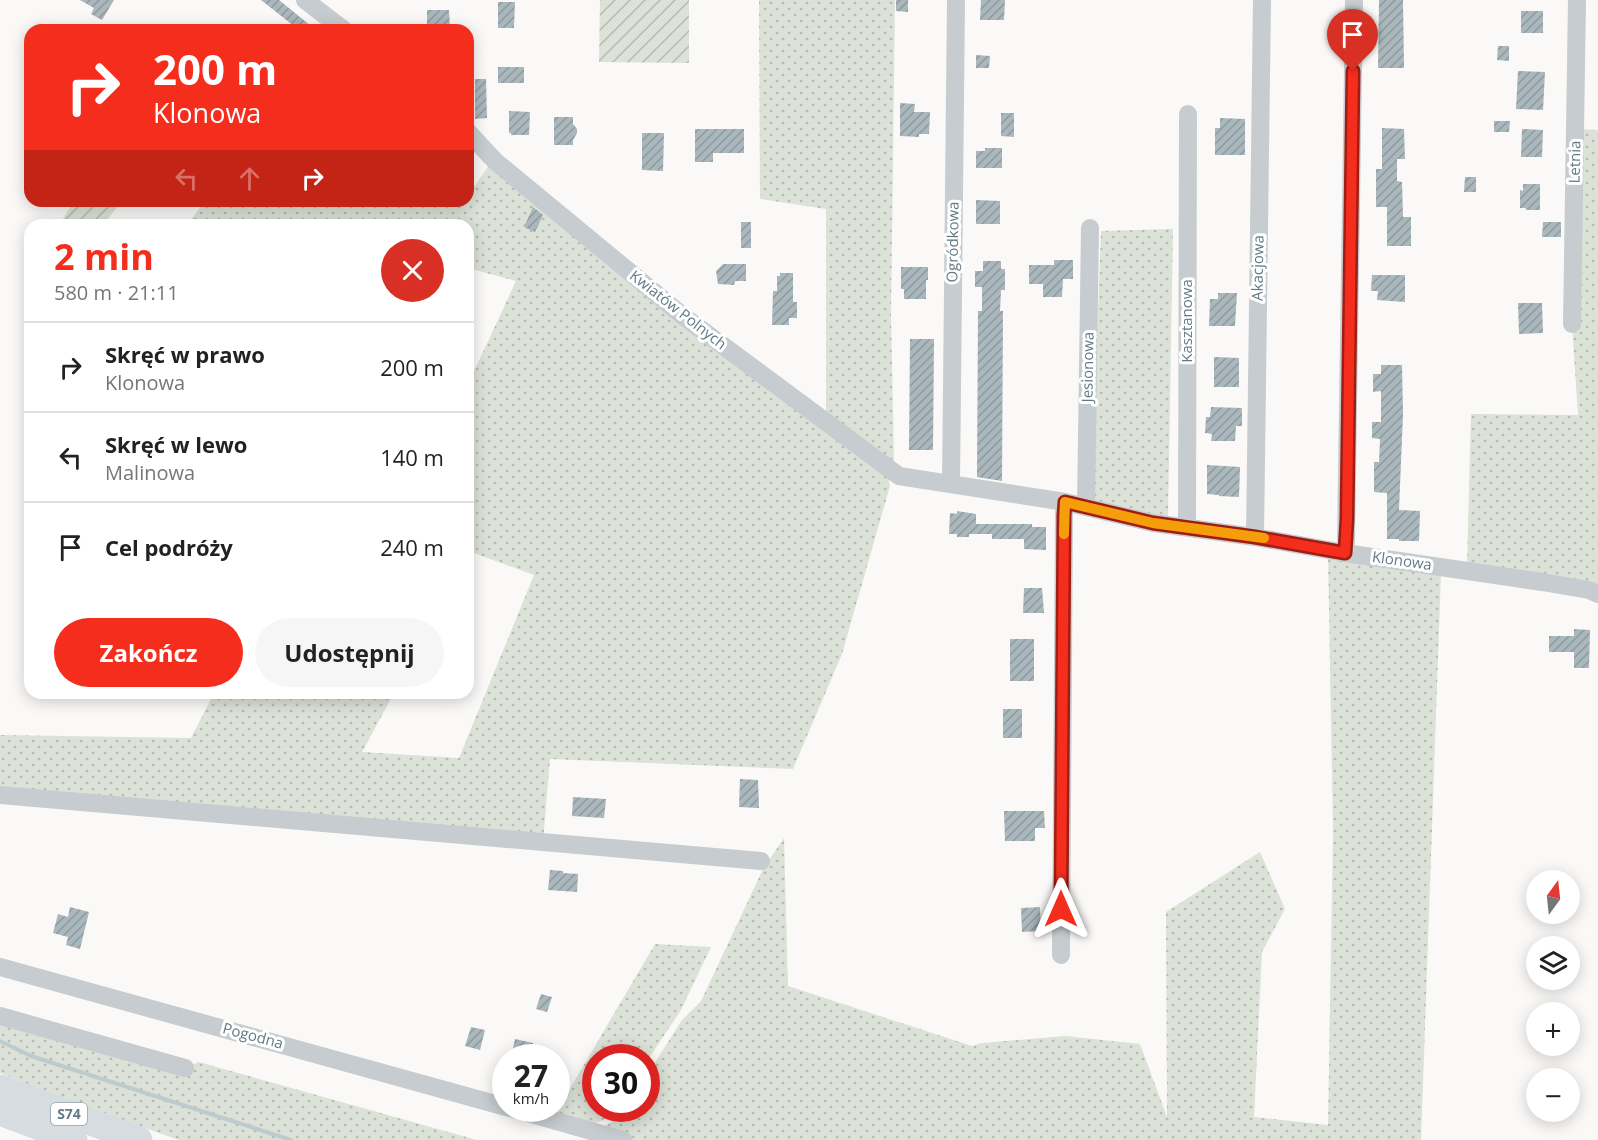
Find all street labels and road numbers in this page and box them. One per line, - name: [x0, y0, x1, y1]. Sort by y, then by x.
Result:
- street label: Letnia: [1564, 140, 1584, 184]
- street label: Ogródkowa: [941, 201, 963, 283]
- street label: Akacjowa: [1246, 235, 1268, 301]
- street label: Kwiatów Polnych: [626, 265, 731, 353]
- street label: Kasztanowa: [1176, 279, 1196, 363]
- street label: Jesionowa: [1076, 332, 1098, 404]
- street label: Klonowa: [1371, 546, 1433, 574]
- street label: Pogodna: [221, 1017, 286, 1053]
- road number: S74: [51, 1103, 87, 1125]

